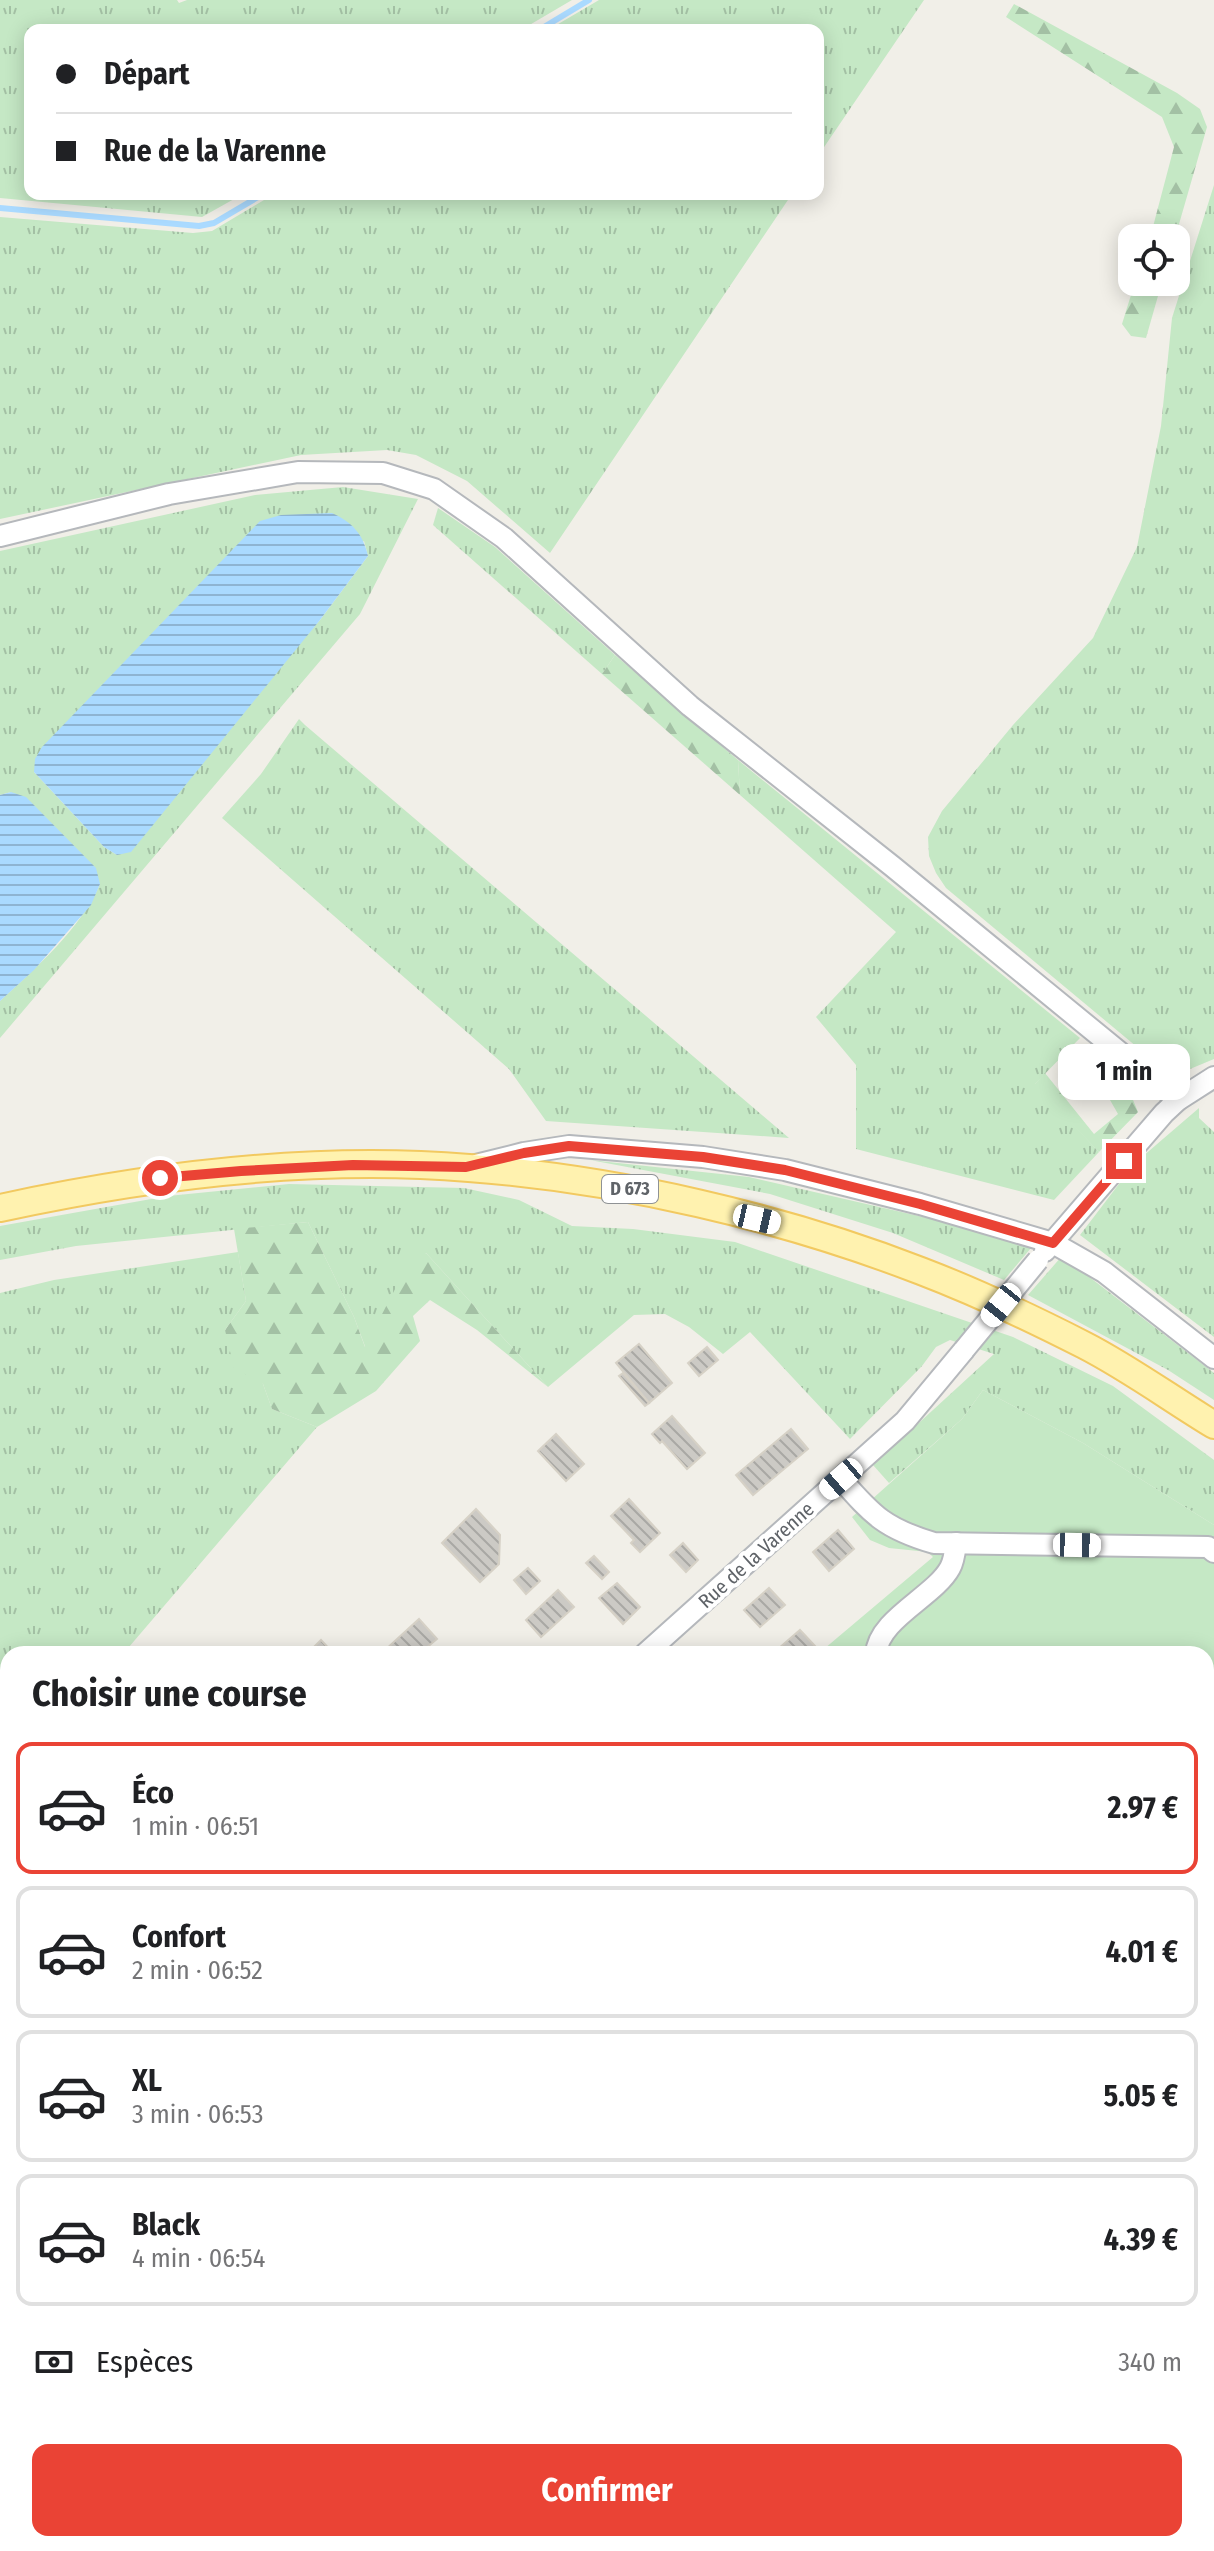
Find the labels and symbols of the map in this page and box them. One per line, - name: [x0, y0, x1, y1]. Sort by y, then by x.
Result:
- callout: 1 min: [1058, 1045, 1190, 1101]
- route end: [1106, 1143, 1142, 1179]
- route start: [142, 1160, 178, 1196]
- road number: D 673: [602, 1175, 658, 1203]
- car: [731, 1202, 783, 1236]
- car: [977, 1279, 1025, 1331]
- car: [815, 1454, 867, 1504]
- street label: Rue de la Varenne: [693, 1497, 819, 1613]
- car: [1053, 1533, 1101, 1557]

